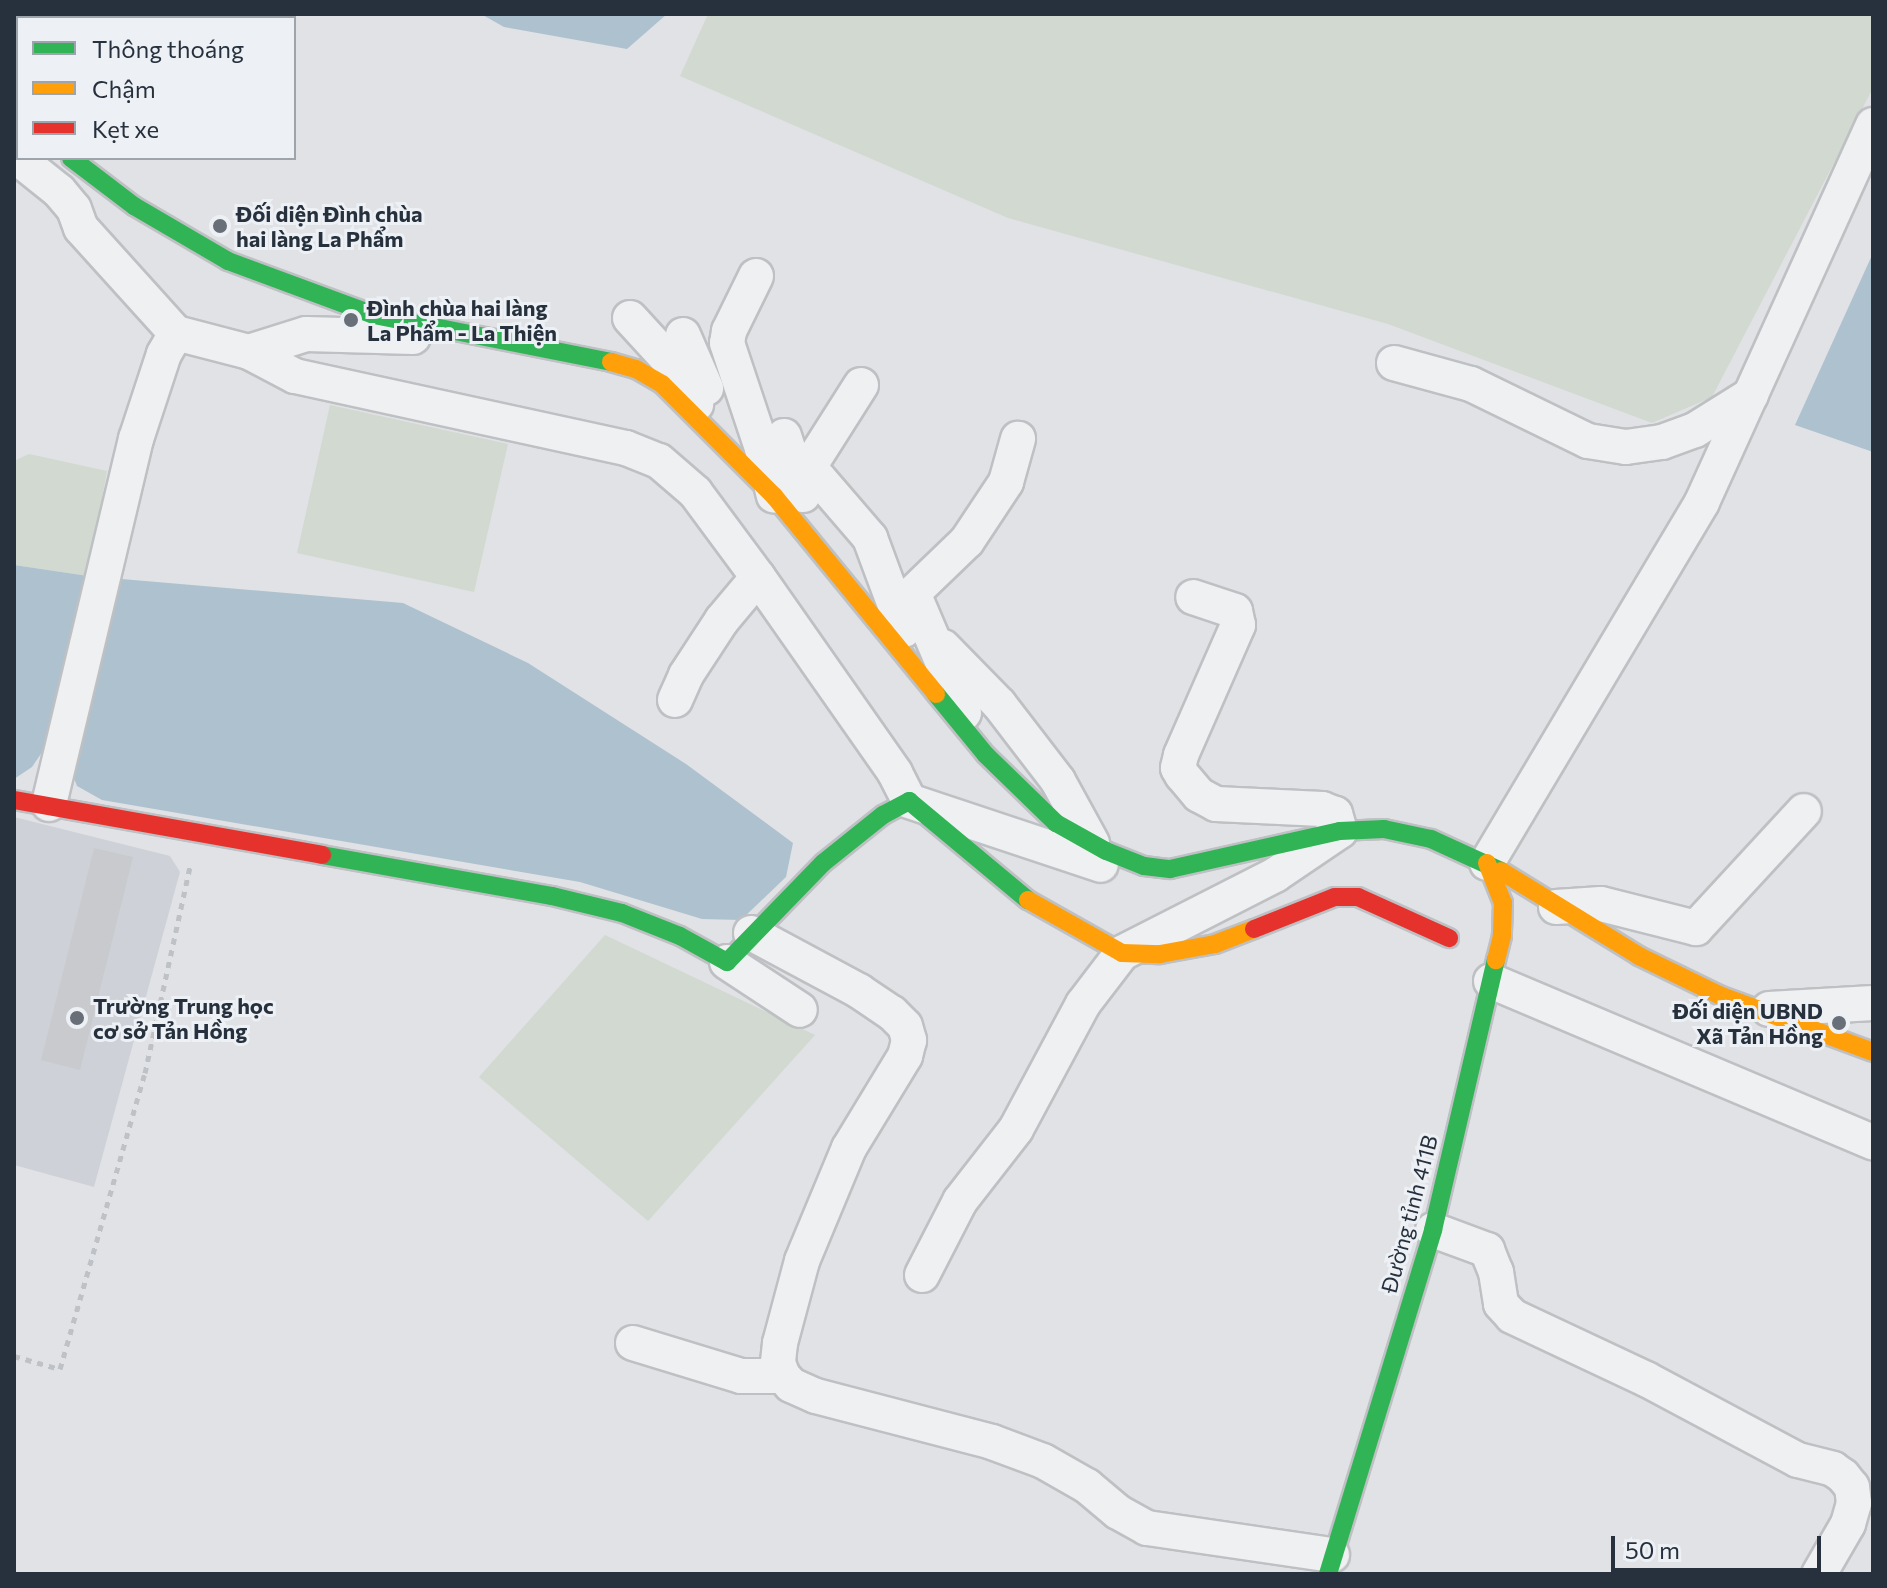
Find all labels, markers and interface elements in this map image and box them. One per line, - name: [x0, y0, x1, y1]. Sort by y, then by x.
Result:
- legend: [16, 16, 296, 160]
- text: Thông thoáng: [92, 34, 244, 63]
- text: Chậm: [92, 74, 156, 103]
- text: Kẹt xe: [92, 114, 159, 143]
- place label: Đối diện Đình chùa hai làng La Phẩm: [236, 200, 423, 252]
- marker: Đối diện Đình chùa hai làng La Phẩm: [211, 217, 229, 235]
- place label: Đình chùa hai làng La Phẩm - La Thiện: [367, 294, 557, 346]
- marker: Đình chùa hai làng La Phẩm - La Thiện: [342, 311, 360, 329]
- place label: Trường Trung học cơ sở Tản Hồng: [93, 992, 274, 1044]
- place label: Đối diện UBND Xã Tản Hồng: [1673, 997, 1823, 1048]
- marker: Trường Trung học cơ sở Tản Hồng: [68, 1009, 86, 1027]
- marker: Đối diện UBND Xã Tản Hồng: [1830, 1014, 1848, 1032]
- street label: Đường tỉnh 411B: [1375, 1132, 1443, 1296]
- scale bar: [1615, 1520, 1825, 1570]
- text: 50 m: [1625, 1535, 1680, 1564]

